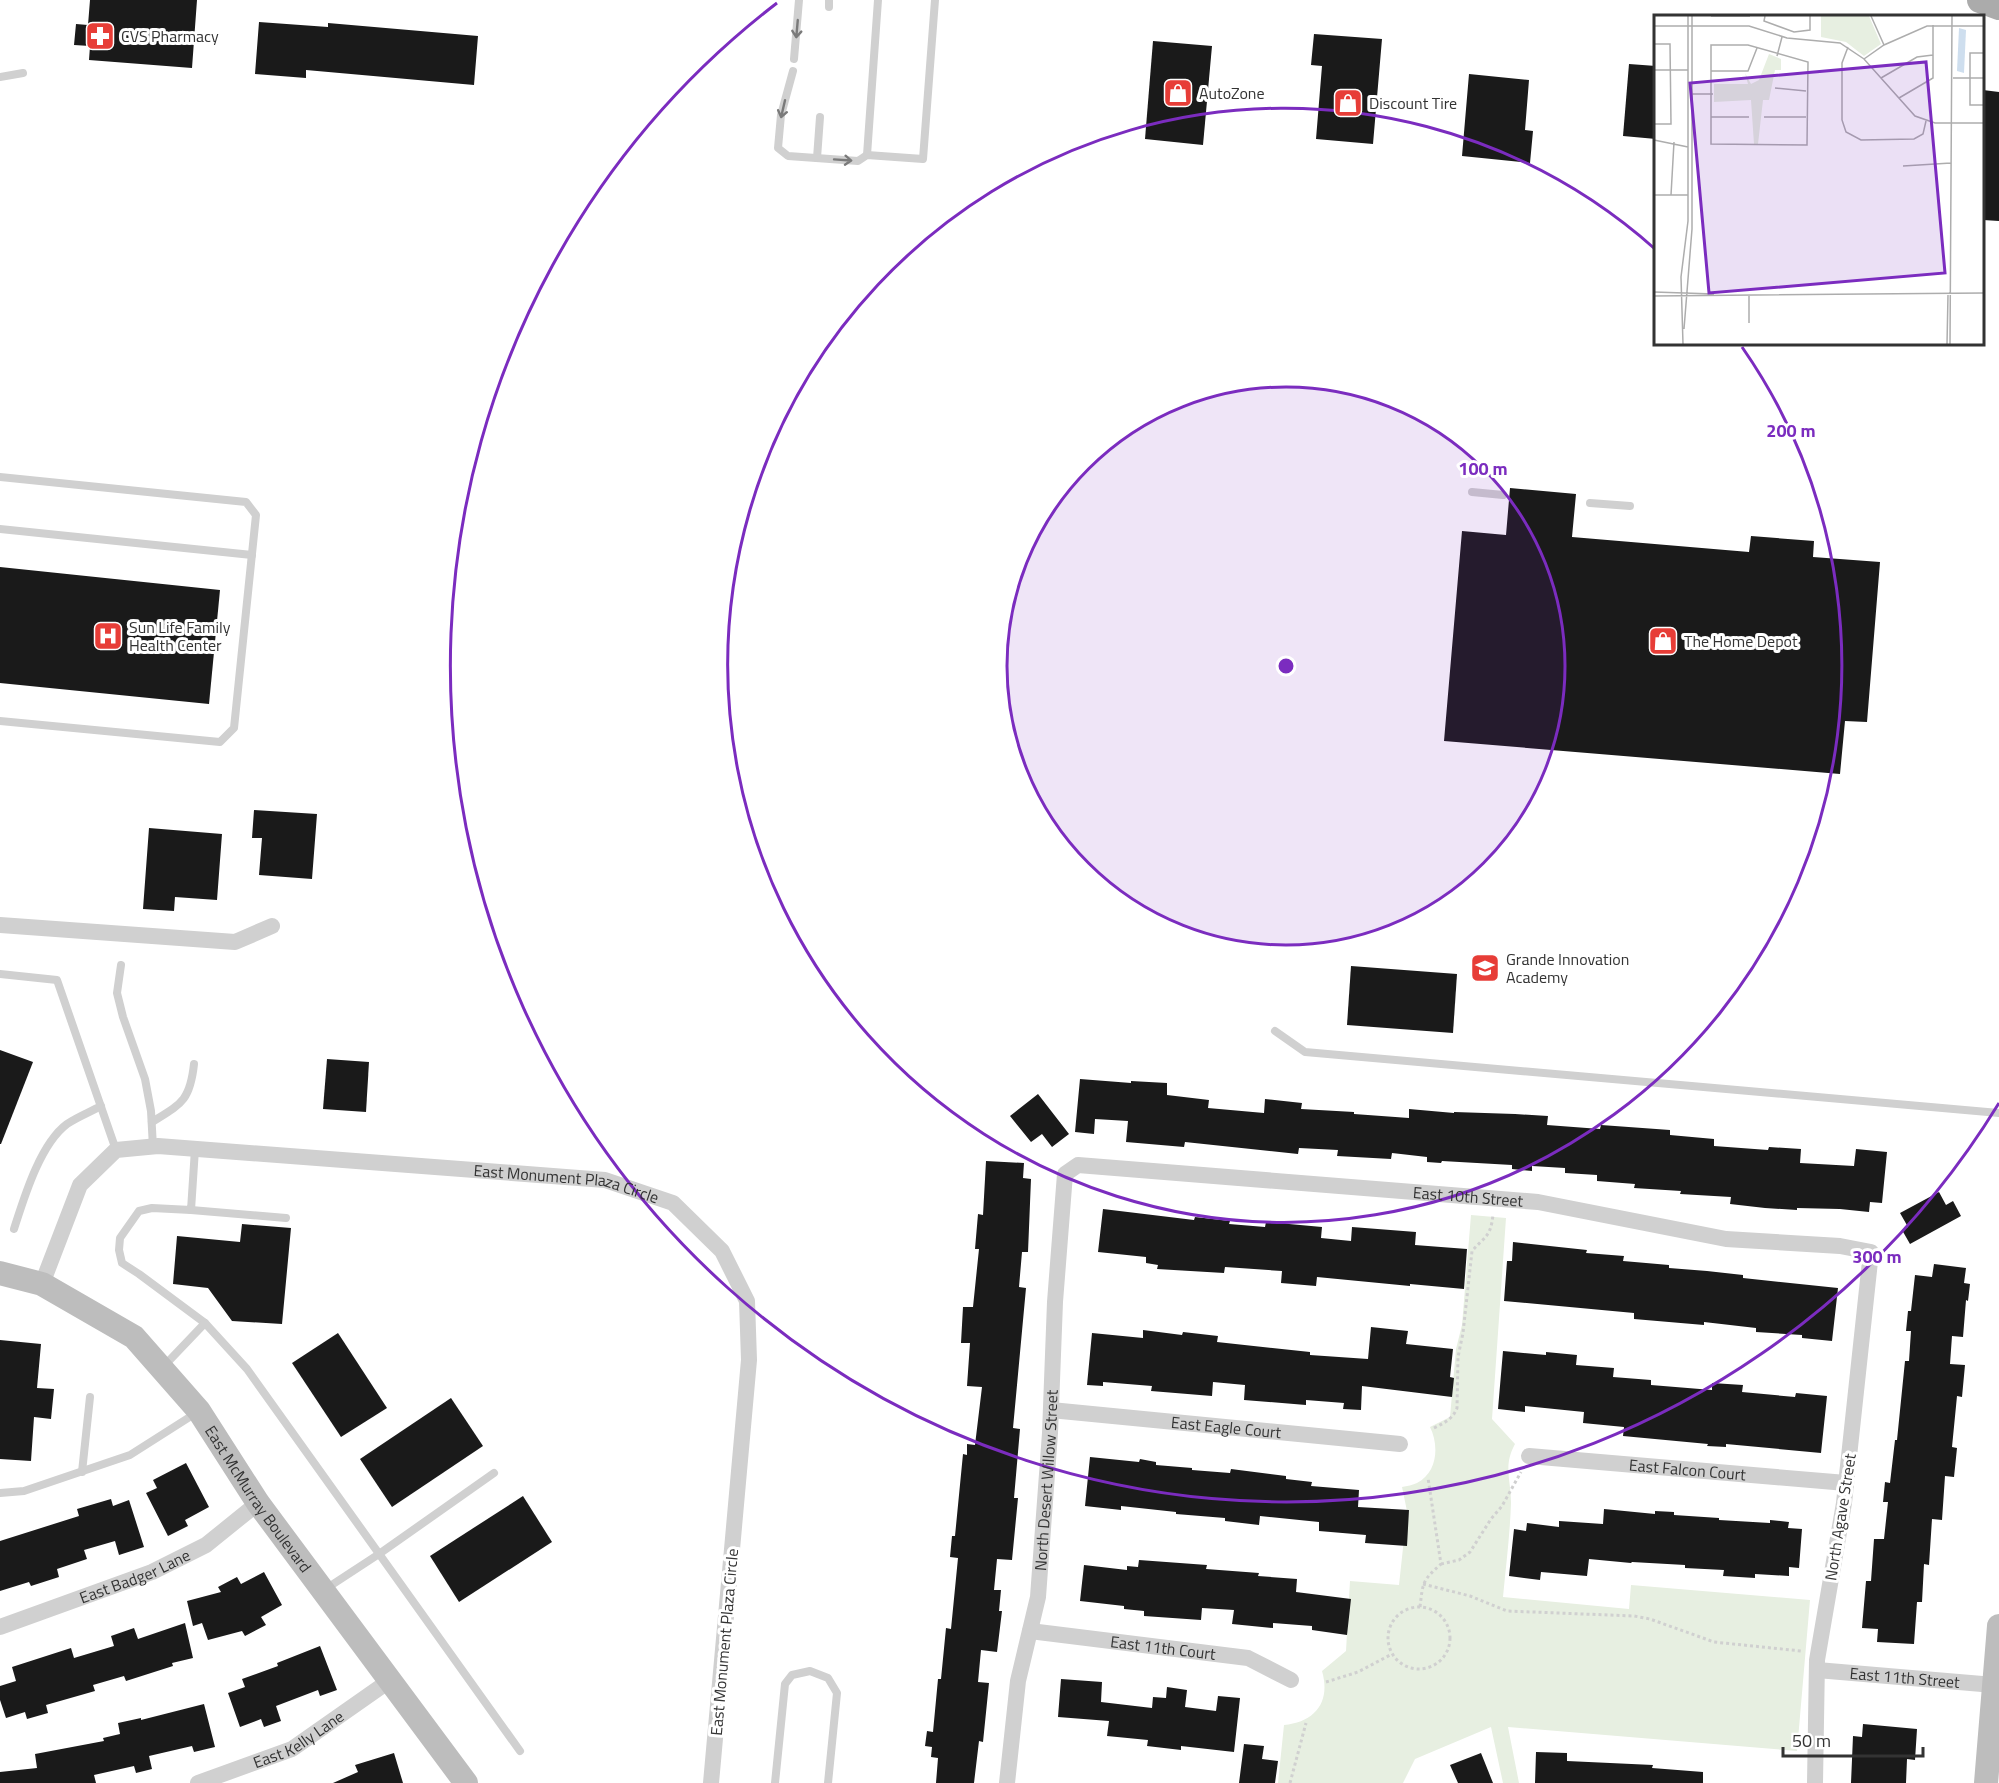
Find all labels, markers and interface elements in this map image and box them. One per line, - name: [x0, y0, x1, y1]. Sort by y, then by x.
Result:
- inset map: [1654, 15, 1984, 345]
- one-way arrow: [791, 19, 802, 39]
- pharmacy icon: CVS Pharmacy: [84, 20, 116, 52]
- place label: CVS Pharmacy: [121, 24, 219, 48]
- shop icon: AutoZone: [1162, 77, 1194, 109]
- place label: AutoZone: [1199, 81, 1265, 105]
- shop icon: Discount Tire: [1332, 87, 1364, 119]
- place label: Discount Tire: [1369, 91, 1457, 115]
- one-way arrow: [777, 99, 789, 118]
- one-way arrow: [832, 155, 852, 166]
- text: 200 m: [1766, 417, 1816, 444]
- text: 100 m: [1458, 455, 1508, 482]
- place label: Sun Life Family Health Center: [129, 615, 231, 657]
- hospital icon: Sun Life Family Health Center: [92, 620, 124, 652]
- shop icon: The Home Depot: [1647, 625, 1679, 657]
- place label: The Home Depot: [1684, 629, 1798, 653]
- centre of rings: [1276, 656, 1296, 676]
- place label: Grande Innovation Academy: [1506, 947, 1629, 989]
- school or university icon: Grande Innovation Academy: [1469, 952, 1501, 984]
- street label: East Monument Plaza Circle: [473, 1158, 662, 1209]
- street label: East 10th Street: [1412, 1180, 1524, 1213]
- text: 300 m: [1852, 1243, 1902, 1270]
- street label: North Desert Willow Street: [1028, 1389, 1064, 1572]
- street label: East Eagle Court: [1170, 1410, 1283, 1444]
- street label: East McMurray Boulevard: [199, 1420, 317, 1577]
- street label: North Agave Street: [1818, 1451, 1862, 1582]
- street label: East Falcon Court: [1628, 1453, 1747, 1486]
- street label: East Badger Lane: [76, 1543, 194, 1609]
- street label: East Monument Plaza Circle: [704, 1547, 744, 1737]
- street label: East 11th Court: [1109, 1629, 1217, 1666]
- street label: East 11th Street: [1849, 1661, 1961, 1694]
- street label: East Kelly Lane: [250, 1704, 349, 1774]
- scale bar: [1783, 1720, 1922, 1758]
- text: 50 m: [1792, 1727, 1831, 1754]

